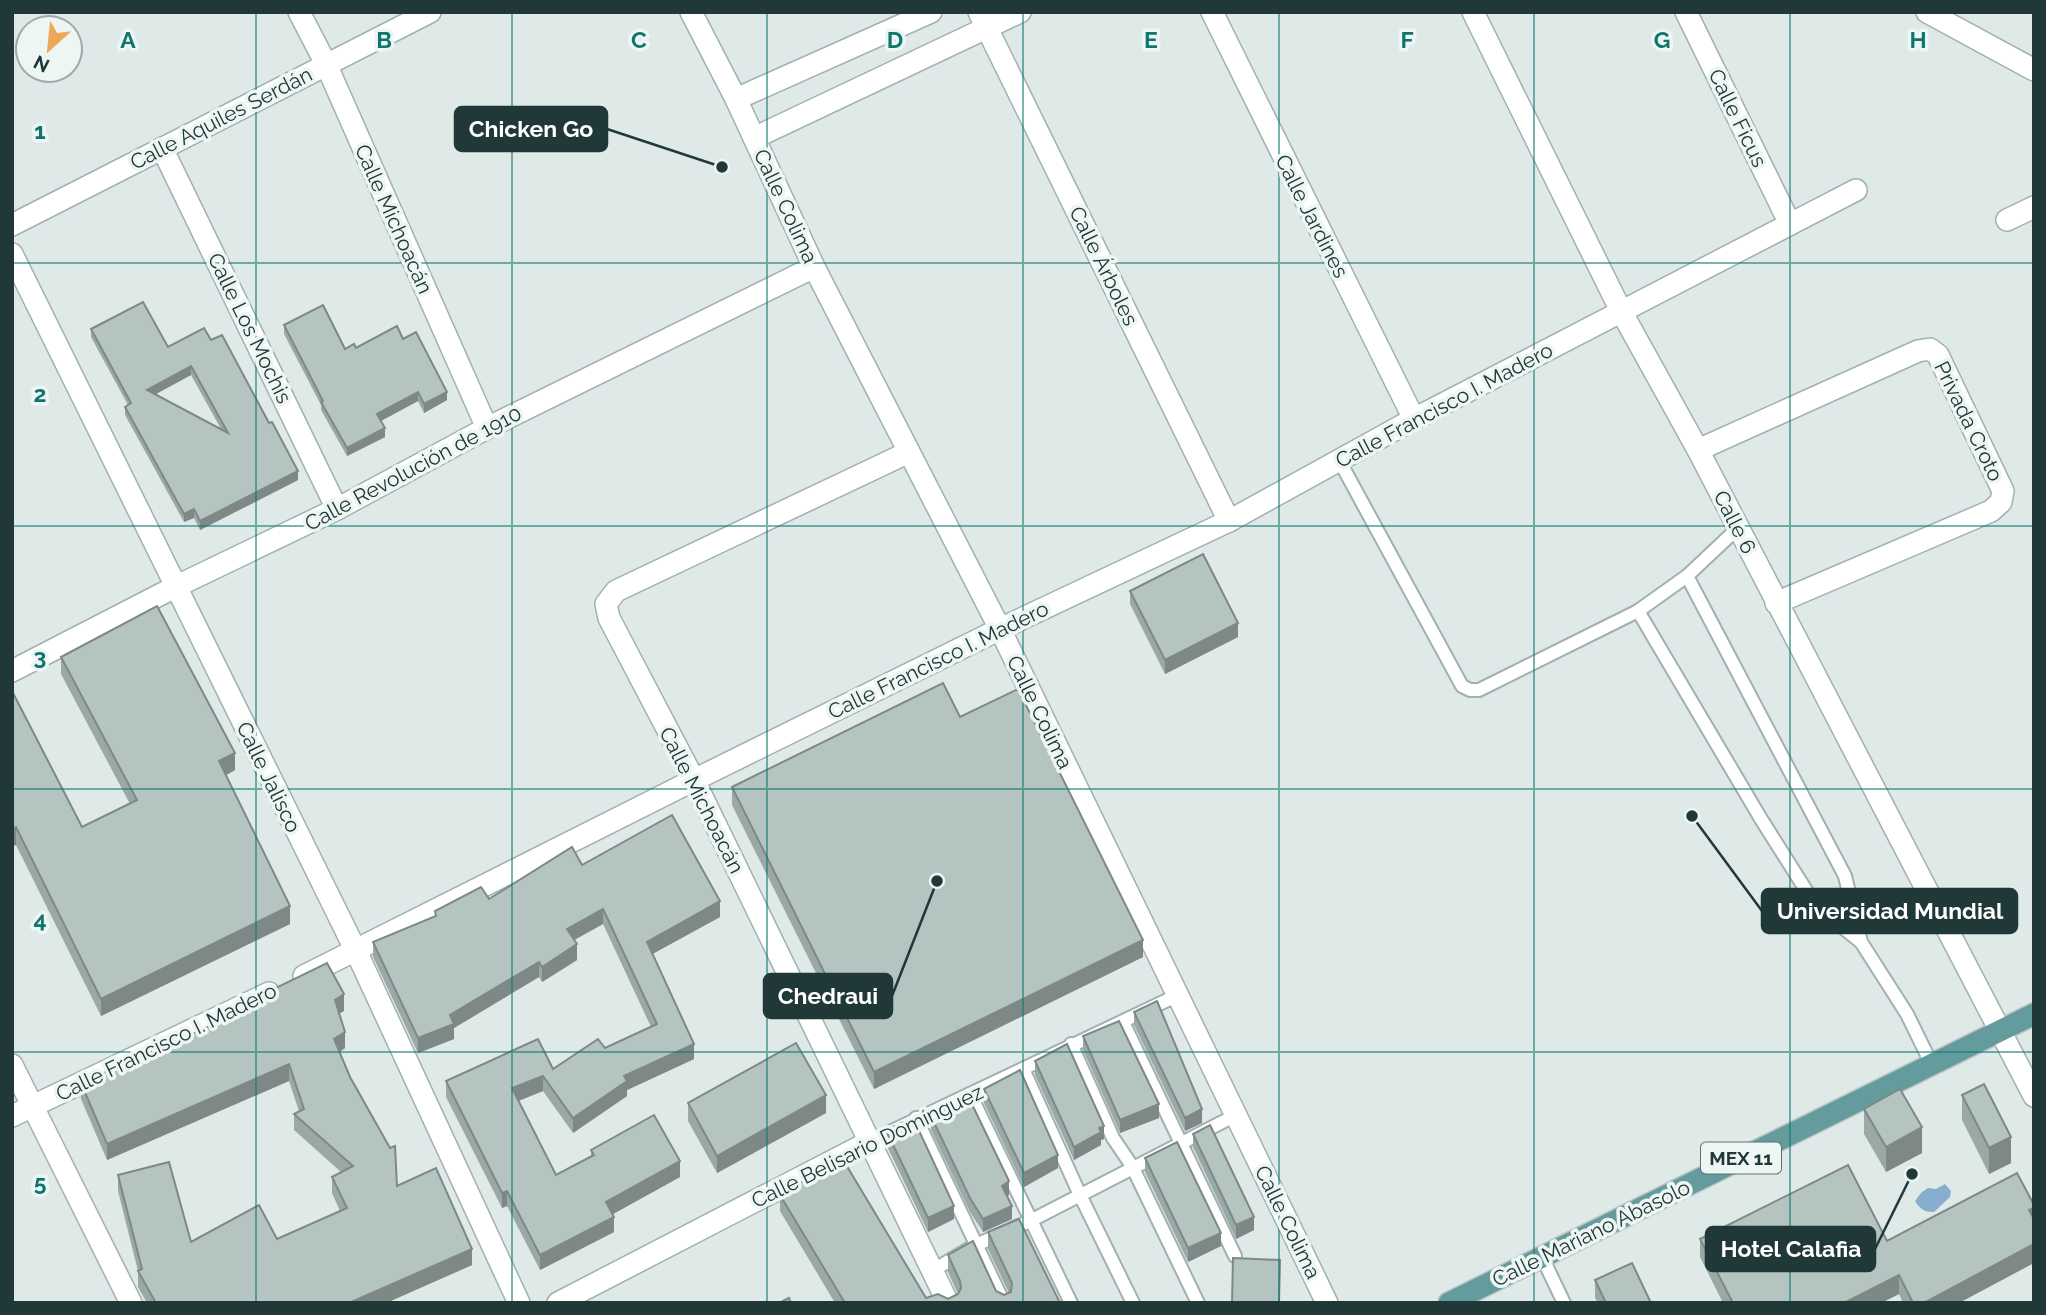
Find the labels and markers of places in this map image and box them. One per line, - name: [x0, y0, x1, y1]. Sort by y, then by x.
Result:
- callout: Chicken Go: [455, 107, 607, 151]
- callout: Universidad Mundial: [1762, 889, 2017, 933]
- callout: Chedraui: [764, 974, 892, 1018]
- callout: Hotel Calafia: [1706, 1227, 1875, 1271]

